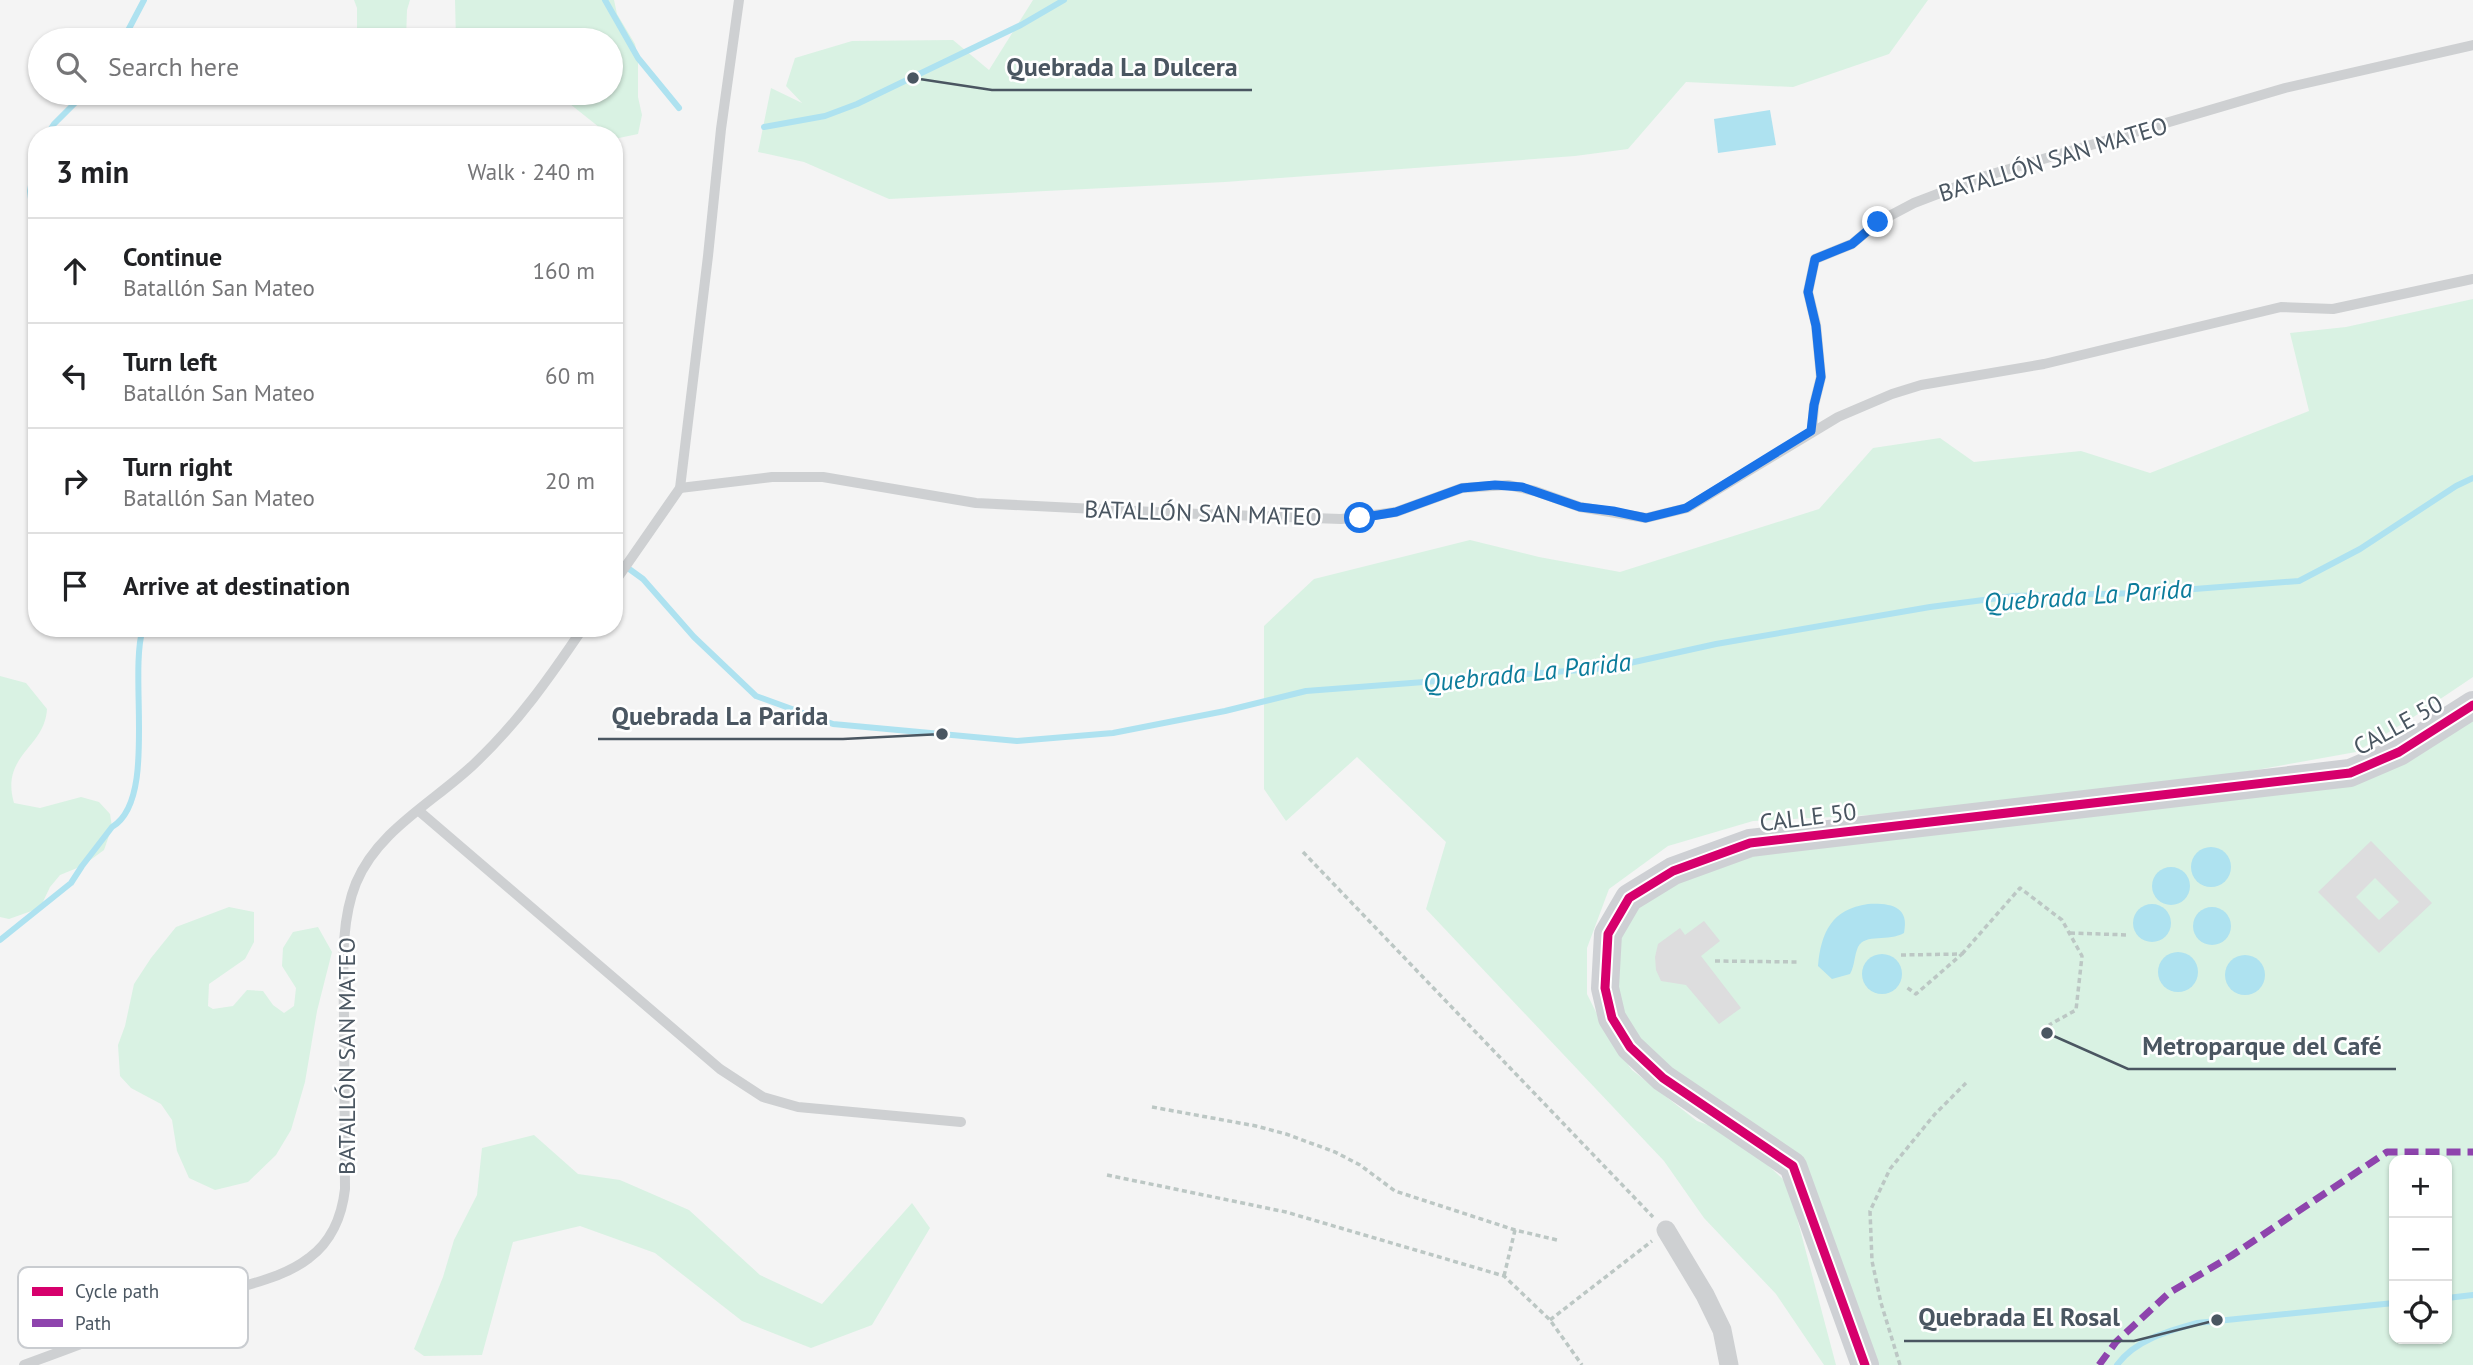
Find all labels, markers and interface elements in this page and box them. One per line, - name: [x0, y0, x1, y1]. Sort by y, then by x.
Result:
- search box: [28, 28, 623, 105]
- callout: Quebrada La Dulcera: [992, 43, 1252, 90]
- icon: search: [52, 48, 90, 86]
- text: Search here: [108, 50, 239, 83]
- text: Quebrada La Dulcera: [1006, 50, 1238, 83]
- street label: BATALLÓN SAN MATEO: [1935, 109, 2171, 209]
- text: 3 min: [56, 152, 129, 191]
- text: Walk · 240 m: [468, 157, 595, 186]
- route end: [1862, 206, 1893, 237]
- text: Continue: [123, 240, 222, 273]
- icon: ahead: [56, 252, 94, 290]
- text: 160 m: [533, 256, 595, 285]
- text: Batallón San Mateo: [123, 273, 315, 302]
- text: Turn left: [123, 345, 217, 378]
- icon: left: [56, 357, 94, 395]
- text: 60 m: [545, 361, 595, 390]
- text: Batallón San Mateo: [123, 378, 315, 407]
- text: Turn right: [123, 450, 232, 483]
- icon: right: [56, 462, 94, 500]
- text: 20 m: [545, 466, 595, 495]
- text: Batallón San Mateo: [123, 483, 315, 512]
- street label: BATALLÓN SAN MATEO: [1084, 493, 1322, 533]
- route start: [1344, 502, 1375, 533]
- icon: arrive: [56, 567, 94, 605]
- text: Arrive at destination: [123, 569, 350, 602]
- water label: Quebrada La Parida: [1983, 571, 2194, 619]
- water label: Quebrada La Parida: [1421, 645, 1633, 699]
- street label: CALLE 50: [2348, 688, 2448, 762]
- callout: Quebrada La Parida: [598, 692, 843, 739]
- text: Quebrada La Parida: [612, 699, 828, 732]
- street label: CALLE 50: [1758, 796, 1858, 838]
- street label: BATALLÓN SAN MATEO: [331, 937, 362, 1175]
- callout: Metroparque del Café: [2128, 1022, 2396, 1069]
- text: Metroparque del Café: [2142, 1029, 2382, 1062]
- map controls: [2389, 1155, 2452, 1344]
- button: +: [2389, 1155, 2452, 1218]
- button: −: [2389, 1218, 2452, 1281]
- legend: [18, 1267, 248, 1348]
- text: Cycle path: [75, 1279, 159, 1303]
- button: locate: [2389, 1281, 2452, 1344]
- callout: Quebrada El Rosal: [1904, 1294, 2134, 1341]
- text: Quebrada El Rosal: [1918, 1300, 2120, 1333]
- text: Path: [75, 1311, 111, 1335]

